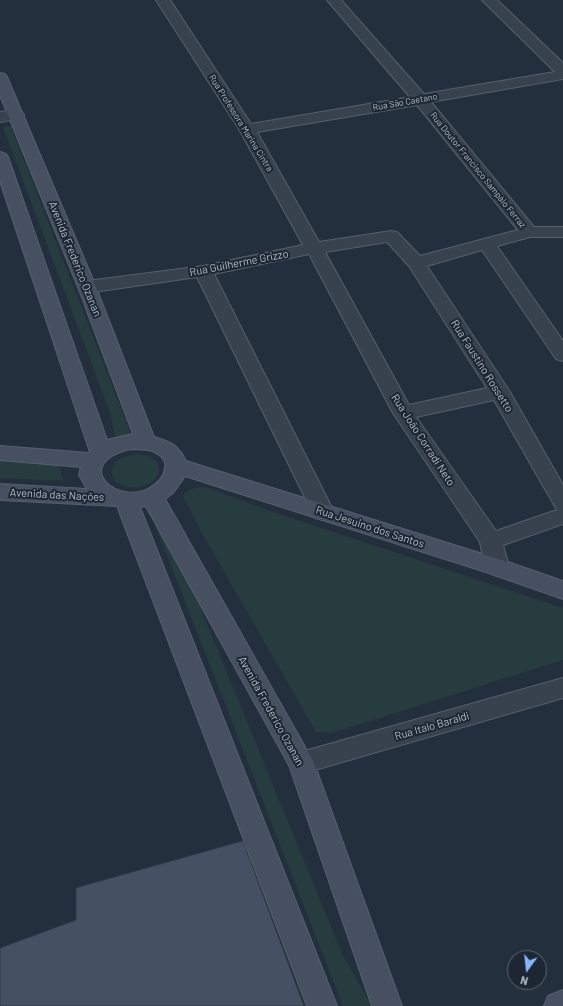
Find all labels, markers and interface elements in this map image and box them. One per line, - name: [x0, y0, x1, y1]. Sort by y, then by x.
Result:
- street label: Rua Professora Marina Cintra: [207, 73, 275, 173]
- street label: Rua São Caetano: [372, 91, 438, 113]
- street label: Rua Doutor Francisco Sampáio Ferraz: [428, 110, 528, 230]
- street label: Avenida Frederico Ozanan: [46, 199, 104, 319]
- street label: Rua Guilherme Grizzo: [188, 247, 290, 279]
- street label: Rua Faustino Rossetto: [448, 317, 516, 415]
- street label: Rua João Corradi Neto: [388, 392, 458, 488]
- street label: Avenida das Nações: [9, 486, 105, 504]
- street label: Rua Jesuino dos Santos: [314, 503, 426, 551]
- street label: Avenida Frederico Ozanan: [235, 654, 307, 768]
- street label: Rua Italo Baraldi: [393, 709, 471, 743]
- north arrow: [507, 950, 547, 990]
- text: N: [519, 974, 529, 988]

